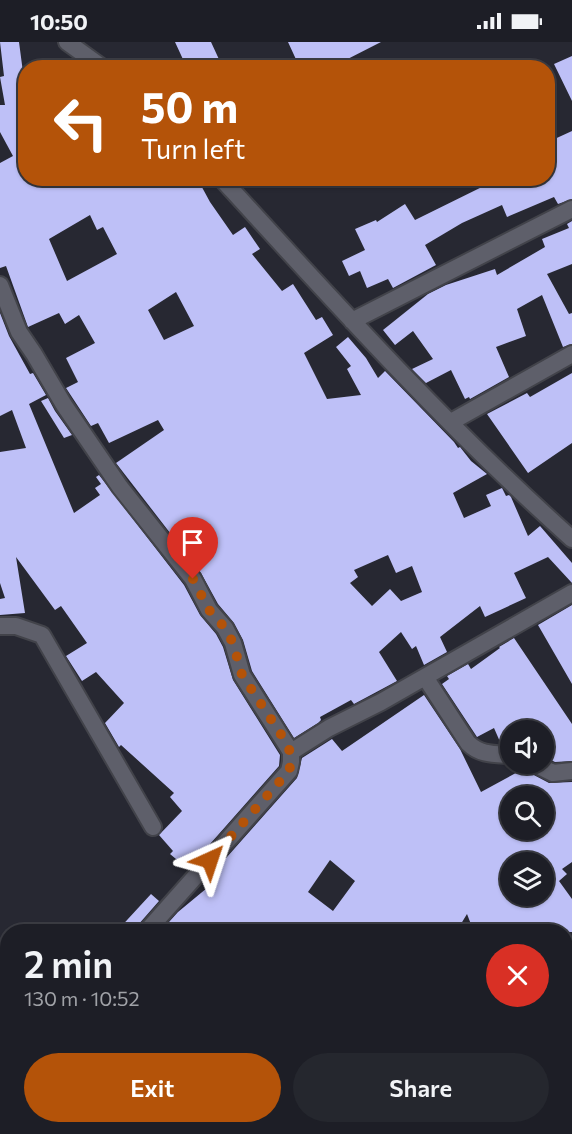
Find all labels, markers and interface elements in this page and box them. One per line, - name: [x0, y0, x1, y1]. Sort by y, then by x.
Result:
- text: 10:50: [30, 8, 88, 35]
- text: 50 m: [141, 80, 238, 132]
- icon: left: [42, 84, 120, 162]
- text: Turn left: [141, 132, 245, 165]
- pin: [167, 517, 218, 579]
- icon: arrive: [176, 526, 209, 559]
- map controls: [500, 720, 554, 906]
- button: sound: [500, 720, 554, 774]
- button: search: [500, 786, 554, 840]
- position arrow: [178, 828, 242, 892]
- button: layers: [500, 852, 554, 906]
- text: 2 min: [24, 941, 113, 985]
- button: close: [486, 944, 549, 1007]
- text: 130 m · 10:52: [24, 986, 140, 1010]
- button: Exit: [24, 1053, 281, 1122]
- button: Share: [293, 1053, 549, 1122]

